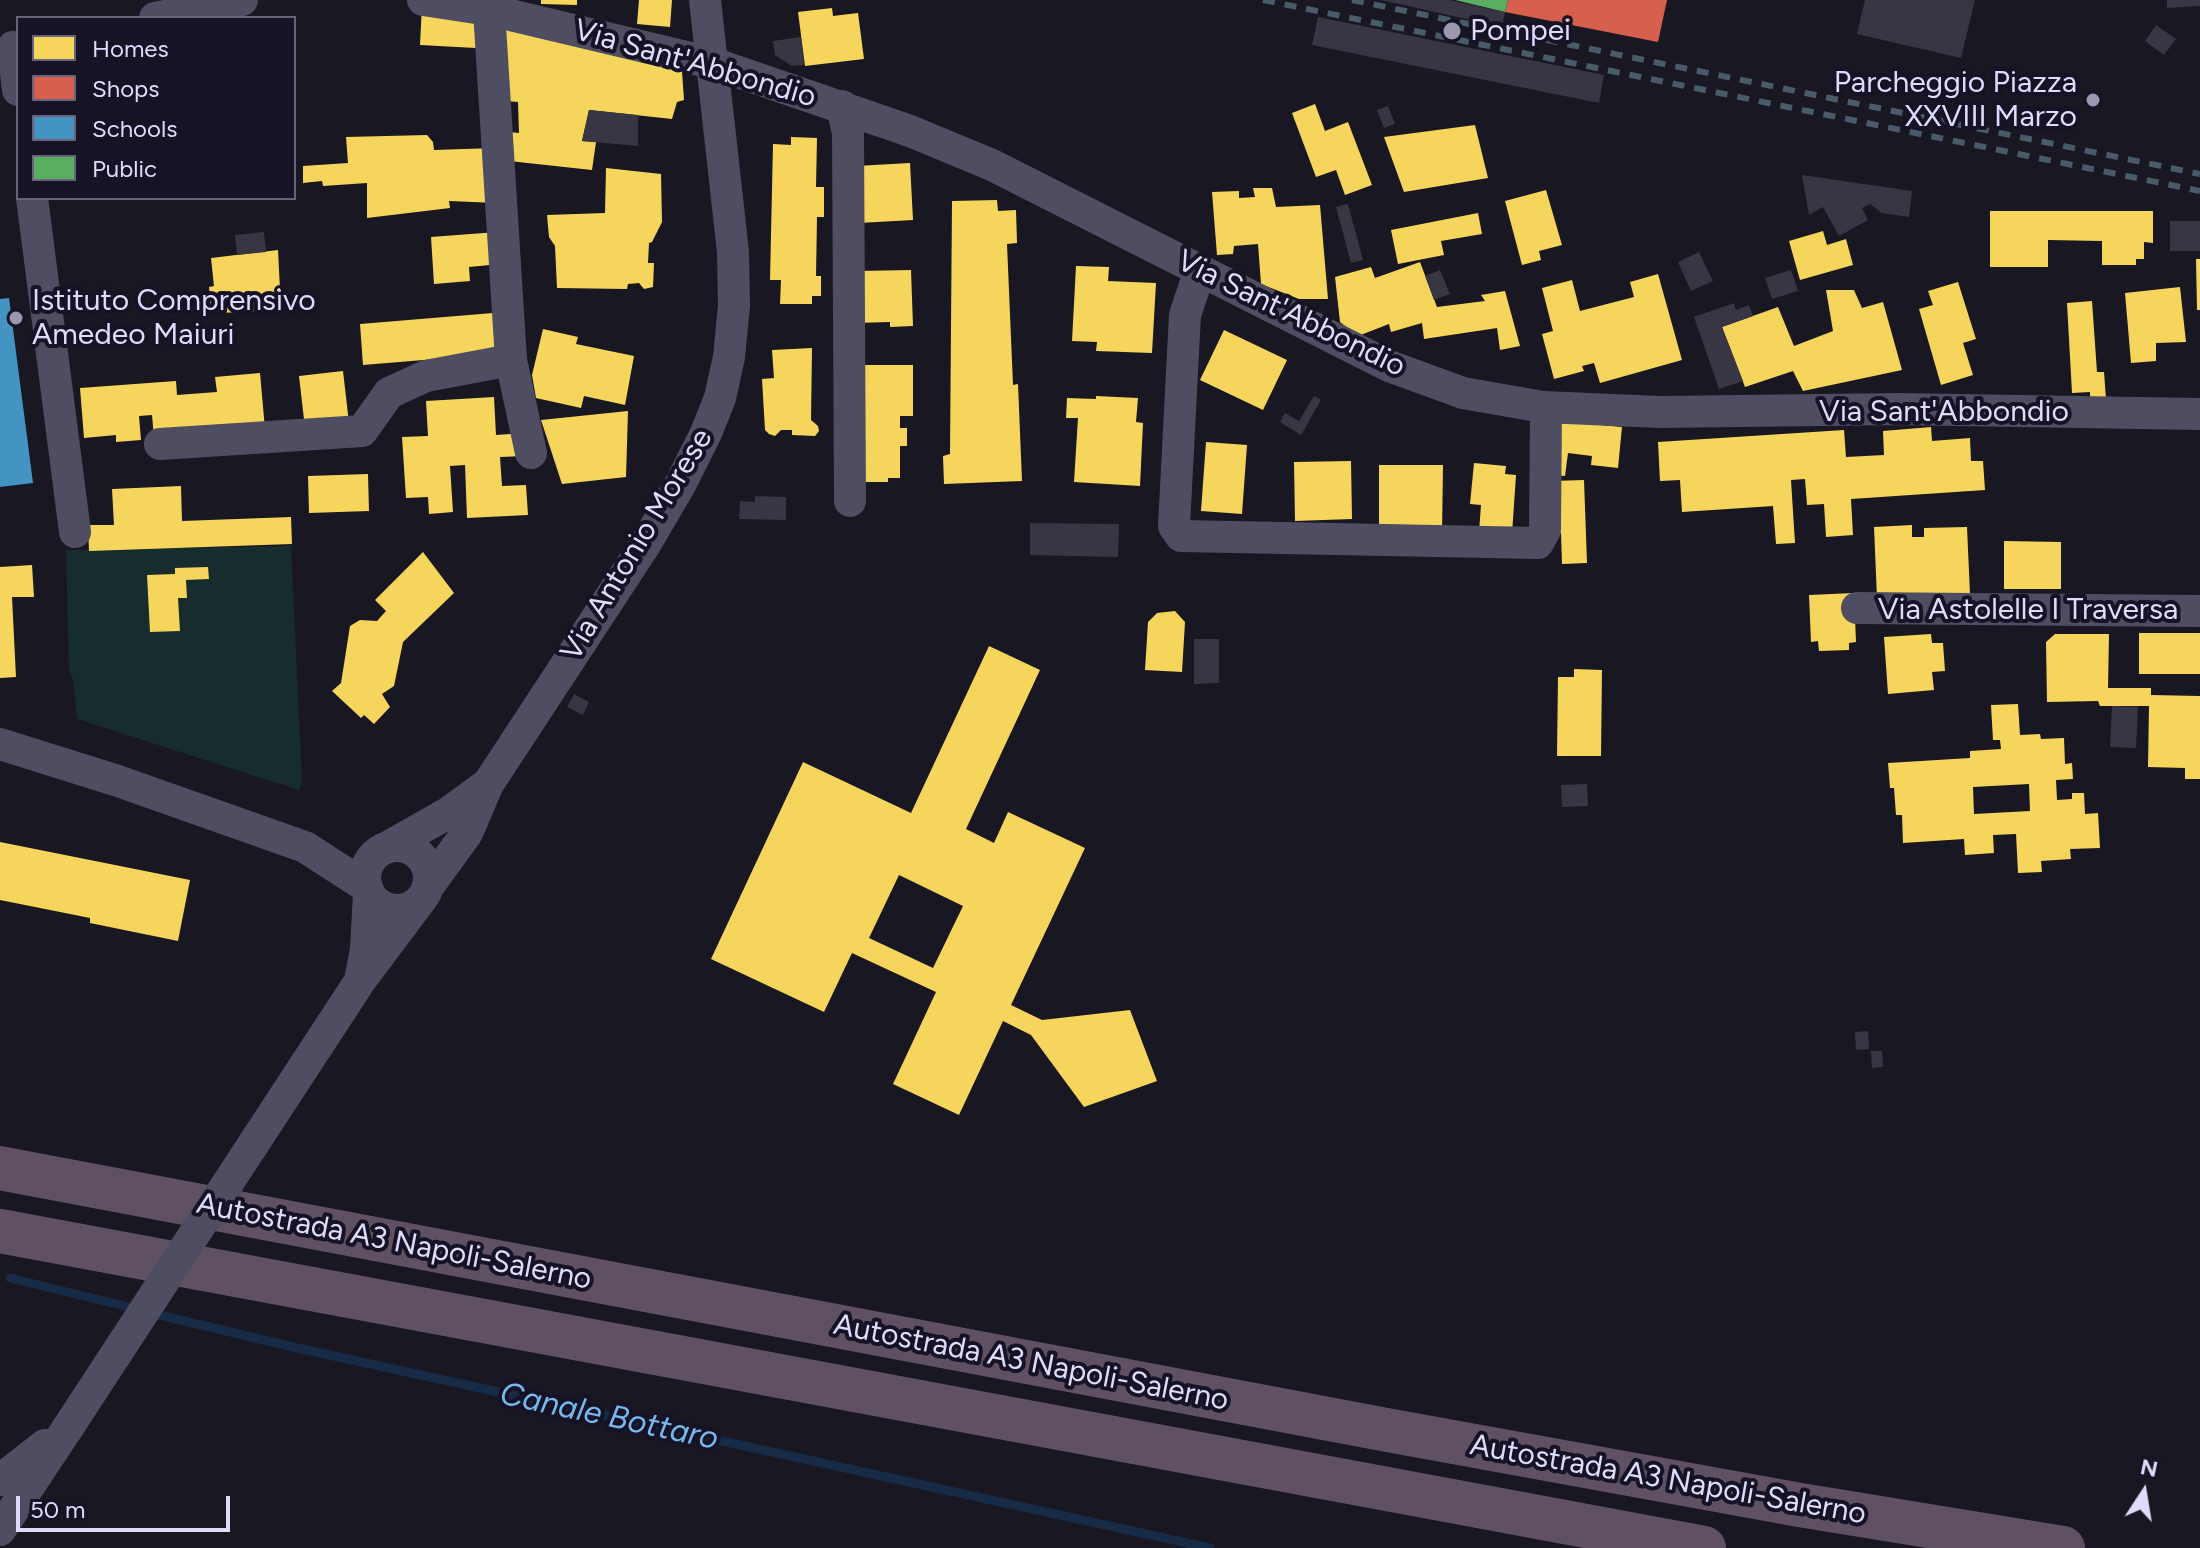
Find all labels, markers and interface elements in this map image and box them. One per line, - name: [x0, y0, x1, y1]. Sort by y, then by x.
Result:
- street label: Via Sant'Abbondio: [570, 12, 820, 116]
- place label: Pompei: [1470, 13, 1571, 49]
- legend: [16, 16, 296, 200]
- marker: Pompei: [1441, 20, 1463, 42]
- text: Homes: [92, 34, 169, 63]
- place label: Parcheggio Piazza XXVIII Marzo: [1834, 65, 2077, 136]
- text: Shops: [92, 74, 159, 103]
- marker: Parcheggio Piazza XXVIII Marzo: [2084, 91, 2102, 109]
- text: Schools: [92, 114, 177, 143]
- text: Public: [92, 154, 157, 183]
- street label: Via Sant'Abbondio: [1171, 243, 1411, 385]
- place label: Istituto Comprensivo Amedeo Maiuri: [32, 283, 316, 354]
- marker: Istituto Comprensivo Amedeo Maiuri: [7, 309, 25, 327]
- street label: Via Sant'Abbondio: [1819, 394, 2069, 430]
- street label: Via Antonio Morese: [553, 422, 721, 668]
- street label: Via Astolelle I Traversa: [1878, 592, 2178, 628]
- street label: Autostrada A3 Napoli-Salerno: [194, 1186, 594, 1298]
- street label: Autostrada A3 Napoli-Salerno: [831, 1307, 1231, 1419]
- water label: Canale Bottaro: [496, 1375, 722, 1459]
- street label: Autostrada A3 Napoli-Salerno: [1467, 1427, 1869, 1533]
- north arrow: [2104, 1452, 2184, 1532]
- text: N: [2138, 1453, 2160, 1483]
- scale bar: [20, 1480, 234, 1530]
- text: 50 m: [30, 1495, 86, 1524]

